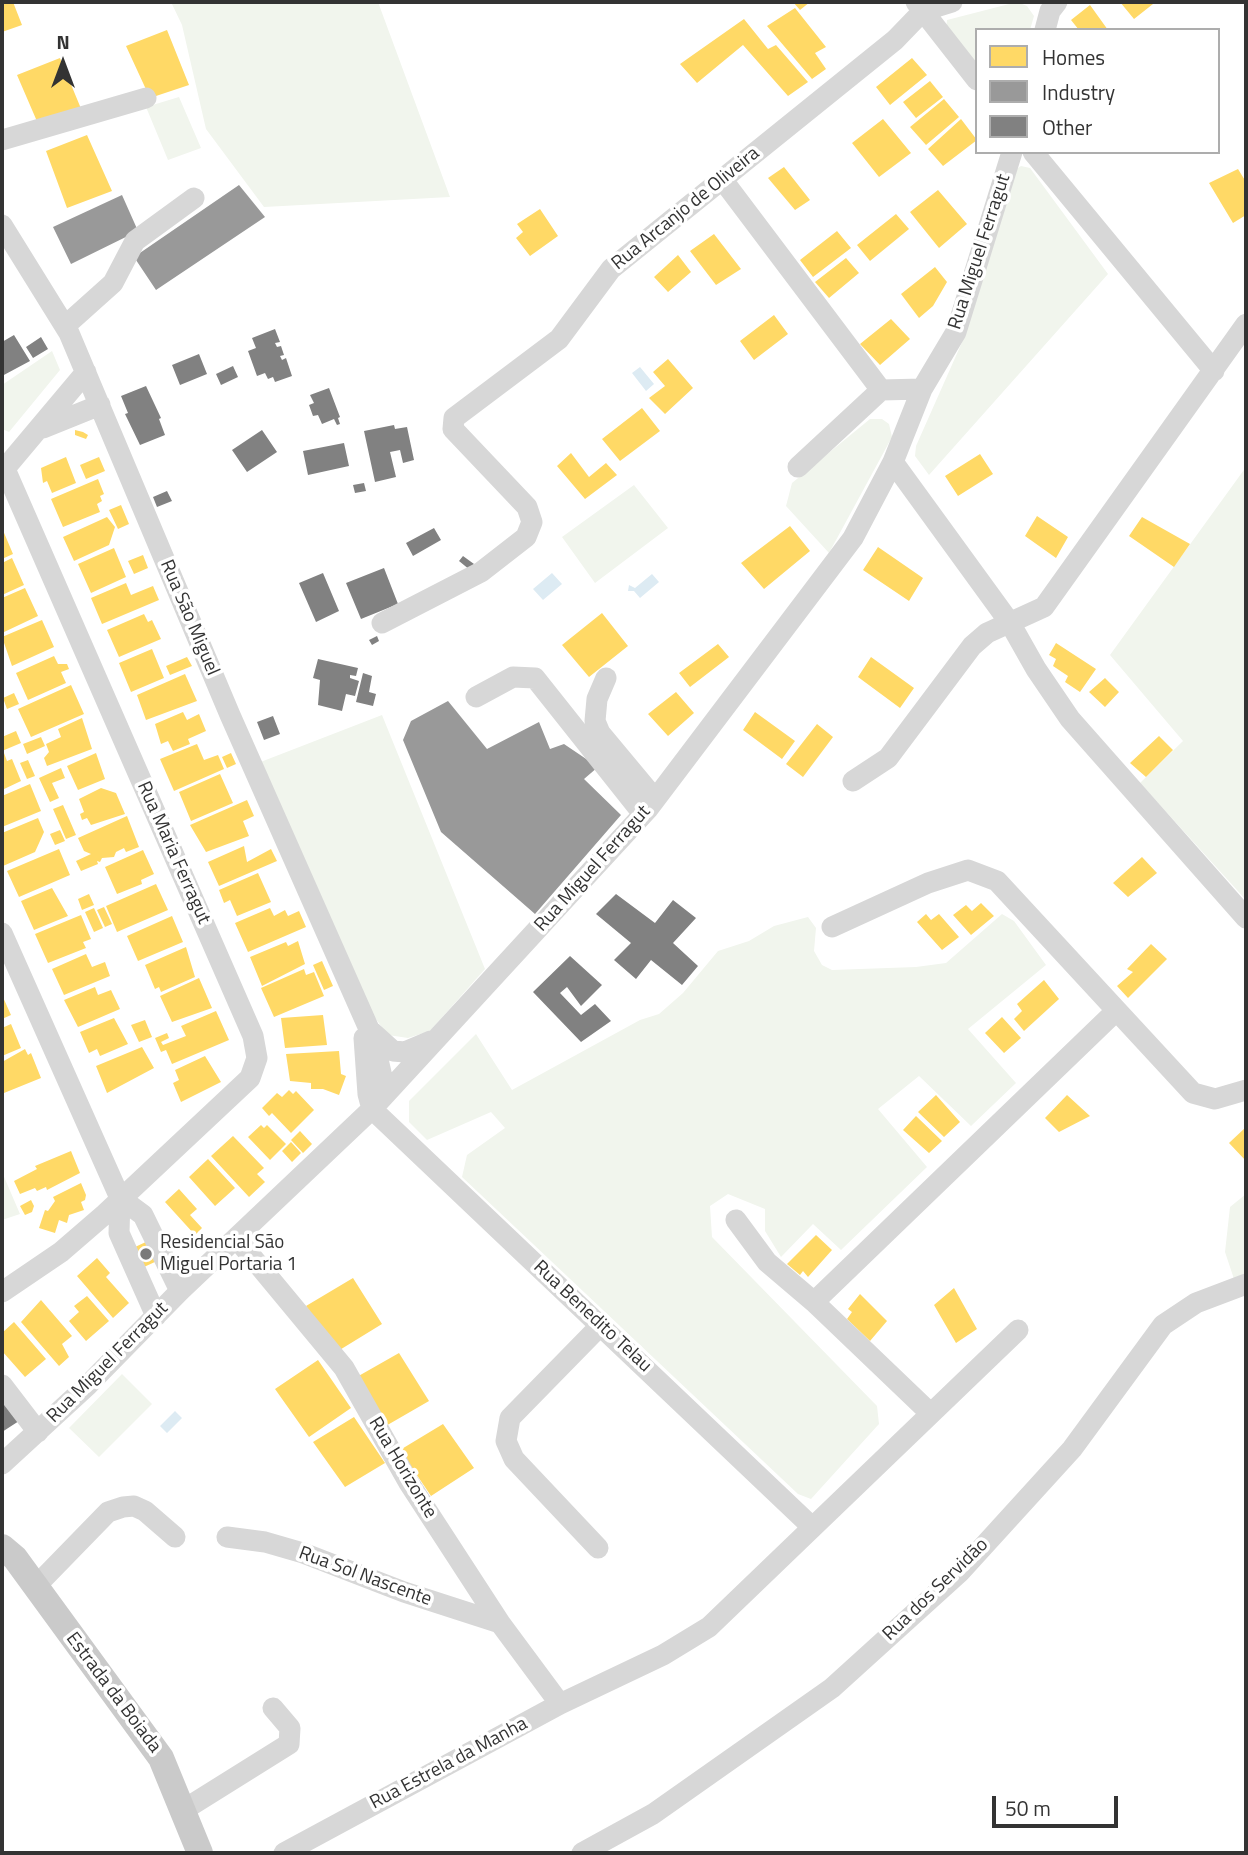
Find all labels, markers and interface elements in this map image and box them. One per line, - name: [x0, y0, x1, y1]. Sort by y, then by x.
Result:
- text: N: [56, 27, 70, 56]
- north arrow: [28, 28, 98, 98]
- legend: [975, 28, 1220, 154]
- text: Homes: [1042, 41, 1105, 73]
- text: Industry: [1042, 76, 1115, 108]
- text: Other: [1042, 111, 1092, 143]
- street label: Rua Arcanjo de Oliveira: [608, 142, 764, 276]
- street label: Rua Miguel Ferragut: [944, 171, 1016, 333]
- street label: Rua São Miguel: [154, 557, 224, 679]
- street label: Rua Maria Ferragut: [131, 778, 215, 928]
- street label: Rua Miguel Ferragut: [530, 801, 656, 937]
- place label: Residencial São Miguel Portaria 1: [160, 1232, 297, 1276]
- marker: Residencial São Miguel Portaria 1: [138, 1246, 154, 1262]
- street label: Rua Benedito Telau: [528, 1256, 656, 1378]
- street label: Rua Miguel Ferragut: [43, 1298, 173, 1428]
- street label: Rua Horizonte: [363, 1413, 441, 1523]
- street label: Rua dos Servidão: [878, 1534, 994, 1646]
- street label: Rua Sol Nascente: [295, 1542, 435, 1612]
- street label: Estrada da Boiada: [60, 1628, 166, 1758]
- street label: Rua Estrela da Manha: [367, 1713, 531, 1815]
- scale bar: [996, 1782, 1122, 1826]
- text: 50 m: [1005, 1792, 1051, 1824]

